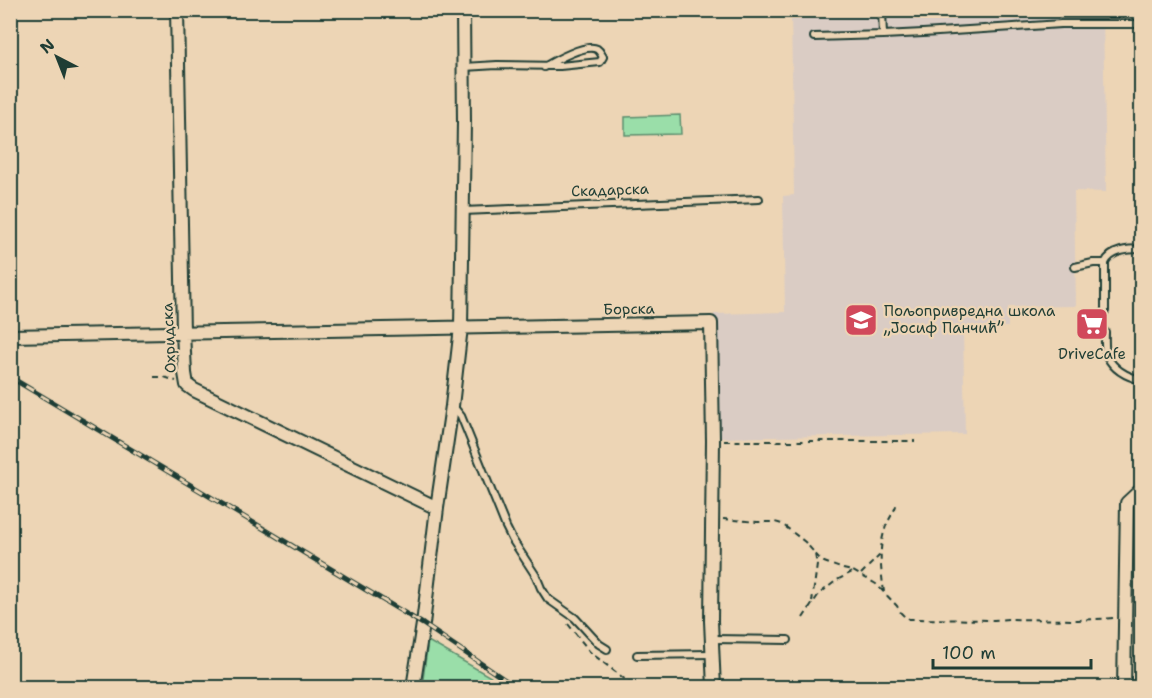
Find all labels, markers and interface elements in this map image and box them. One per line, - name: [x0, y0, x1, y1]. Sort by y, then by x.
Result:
- north arrow: [27, 27, 87, 87]
- text: N: [36, 34, 59, 58]
- street label: Скадарска: [571, 179, 650, 201]
- street label: Борска: [603, 299, 656, 319]
- street label: Охридска: [157, 301, 181, 374]
- place label: Пољопривредна школа „Јосиф Панчић”: [883, 301, 1056, 338]
- school or university icon: Пољопривредна школа „Јосиф Панчић”: [843, 302, 879, 338]
- supermarket icon: DriveCafe: [1074, 306, 1110, 342]
- place label: DriveCafe: [1058, 344, 1126, 364]
- scale bar: [933, 632, 1090, 670]
- text: 100 m: [942, 641, 996, 665]

